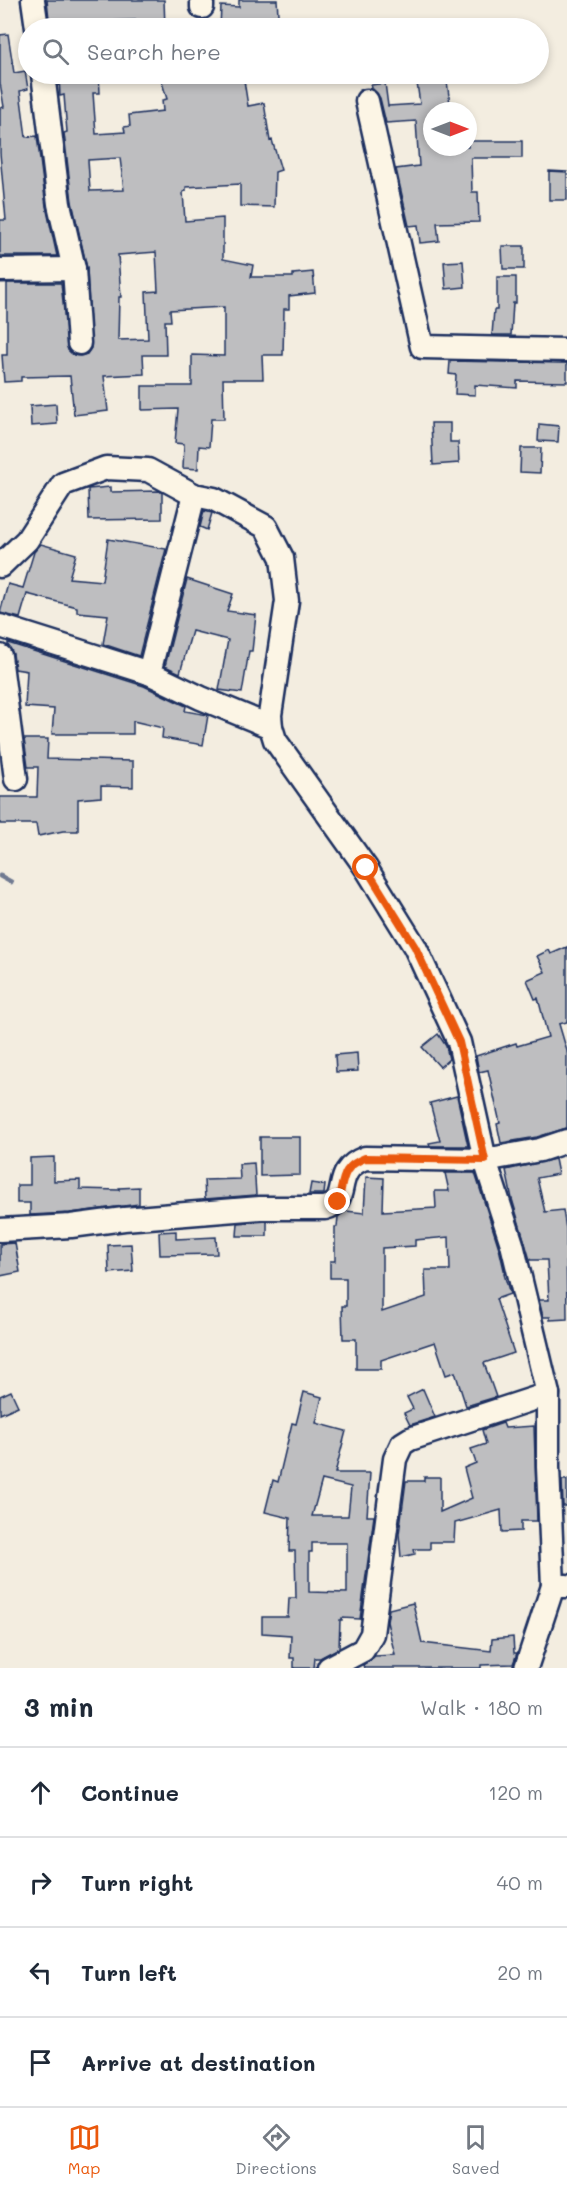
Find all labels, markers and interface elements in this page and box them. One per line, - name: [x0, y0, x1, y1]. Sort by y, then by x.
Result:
- search box: [18, 18, 549, 84]
- icon: search: [39, 35, 72, 68]
- text: Search here: [87, 37, 221, 66]
- north arrow: [423, 102, 477, 156]
- route start: [352, 854, 378, 880]
- route end: [324, 1188, 350, 1214]
- text: 3 min: [24, 1690, 93, 1724]
- text: Walk · 180 m: [420, 1694, 543, 1720]
- icon: ahead: [24, 1776, 57, 1809]
- text: Continue: [81, 1778, 179, 1807]
- text: 120 m: [488, 1779, 543, 1805]
- icon: right: [24, 1866, 57, 1899]
- text: Turn right: [81, 1868, 193, 1897]
- text: 40 m: [497, 1869, 543, 1895]
- icon: left: [24, 1956, 57, 1989]
- text: Turn left: [81, 1958, 177, 1987]
- text: 20 m: [497, 1959, 543, 1985]
- icon: arrive: [24, 2046, 57, 2079]
- text: Arrive at destination: [81, 2048, 316, 2077]
- tab: Map: [68, 2121, 101, 2178]
- tab: Directions: [236, 2121, 317, 2178]
- tab: Saved: [452, 2121, 499, 2178]

